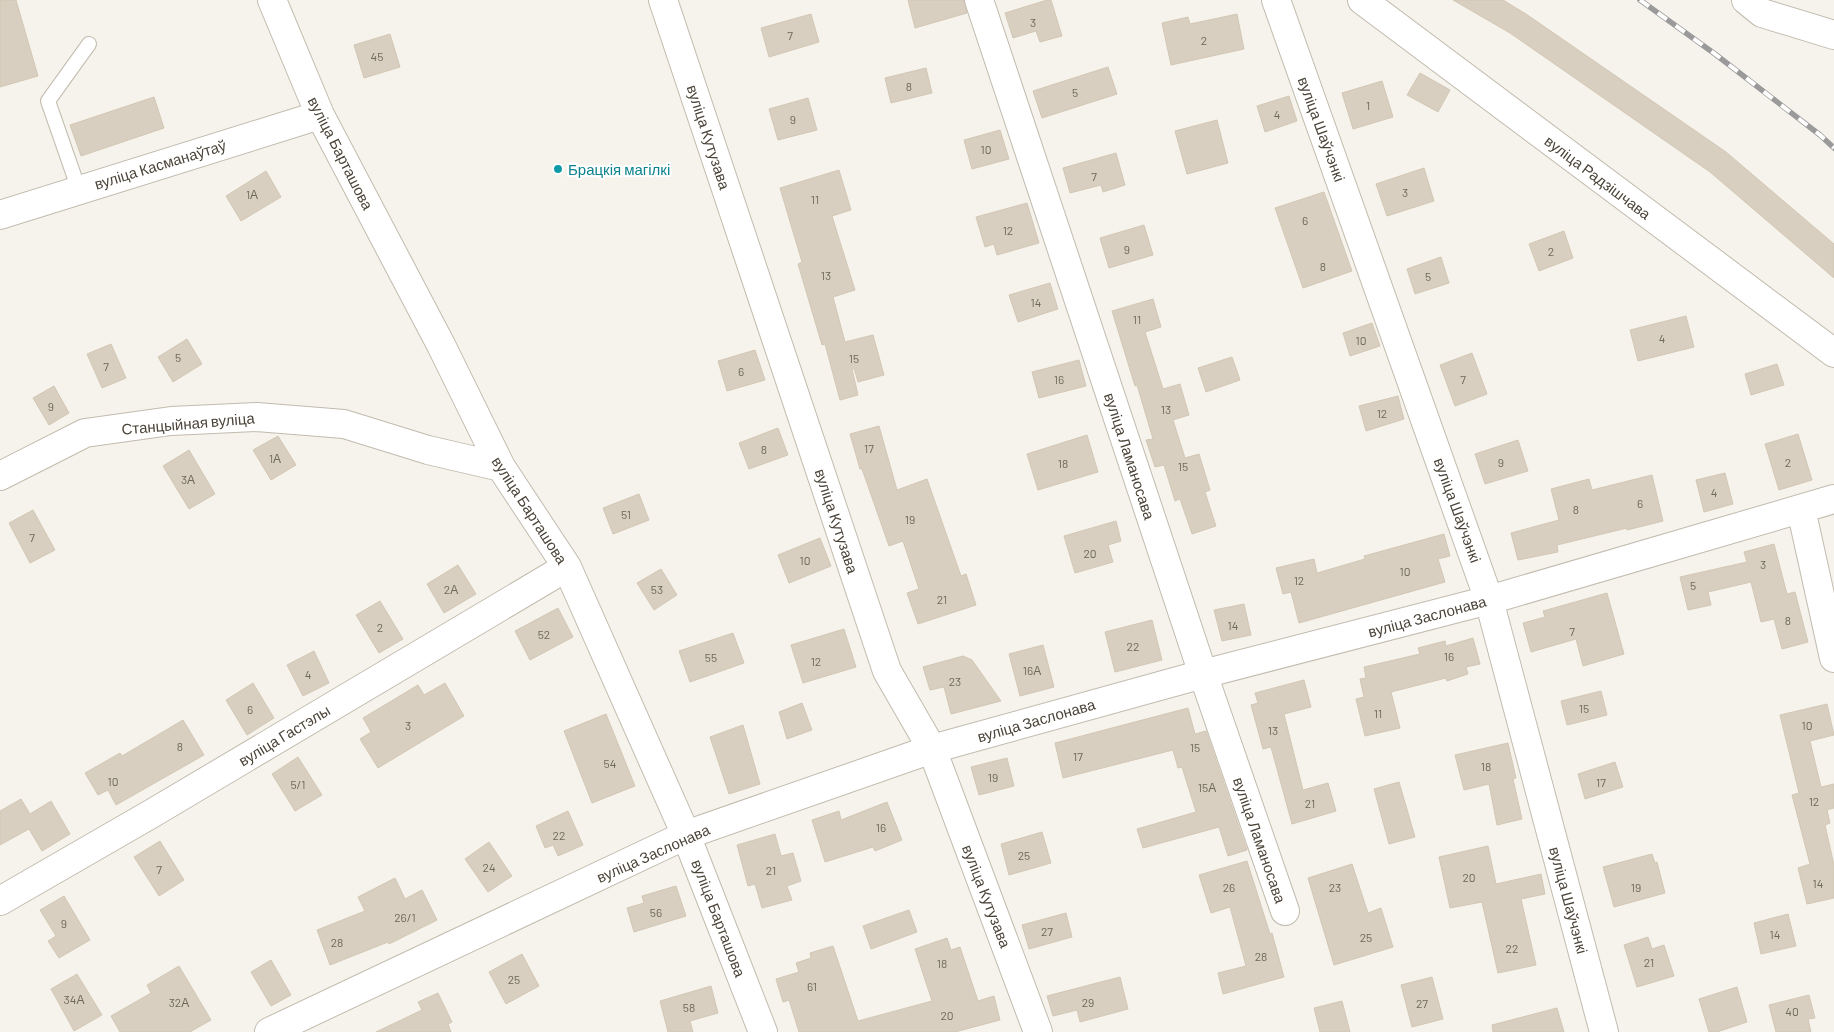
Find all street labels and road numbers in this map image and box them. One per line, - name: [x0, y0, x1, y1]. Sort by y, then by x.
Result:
- street label: вуліца Шаўчэнкі: [1295, 74, 1349, 184]
- street label: вуліца Кутузава: [684, 82, 735, 192]
- street label: вуліца Барташова: [305, 93, 378, 213]
- street label: вуліца Радзішчава: [1541, 131, 1655, 223]
- street label: вуліца Касманаўтаў: [92, 135, 228, 193]
- street label: вуліца Ламаносава: [1101, 390, 1159, 522]
- street label: Станцыйная вуліца: [121, 408, 256, 438]
- street label: вуліца Барташова: [489, 453, 572, 568]
- street label: вуліца Шаўчэнкі: [1431, 455, 1485, 565]
- street label: вуліца Кутузава: [812, 466, 863, 576]
- street label: вуліца Заслонава: [1366, 591, 1489, 640]
- street label: вуліца Заслонава: [975, 694, 1098, 745]
- street label: вуліца Гастэлы: [235, 701, 333, 769]
- street label: вуліца Ламаносава: [1230, 775, 1290, 906]
- street label: вуліца Заслонава: [594, 820, 713, 886]
- street label: вуліца Кутузава: [959, 842, 1015, 951]
- street label: вуліца Шаўчэнкі: [1546, 845, 1592, 955]
- street label: вуліца Барташова: [688, 857, 750, 980]

